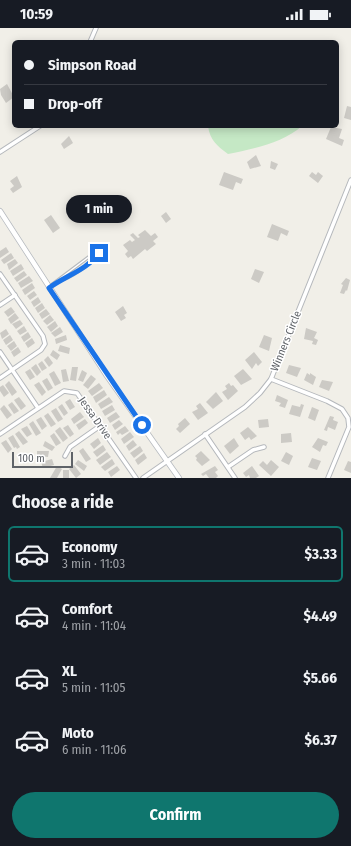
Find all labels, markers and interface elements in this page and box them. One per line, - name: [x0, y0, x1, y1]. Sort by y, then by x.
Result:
- text: 10:59: [20, 5, 53, 23]
- text: Simpson Road: [48, 56, 137, 74]
- text: Drop-off: [48, 95, 102, 113]
- callout: 1 min: [66, 195, 132, 223]
- text: 1 min: [85, 201, 113, 216]
- route end: [90, 244, 108, 262]
- street label: Winners Circle: [268, 309, 304, 373]
- street label: Jessa Drive: [76, 394, 114, 442]
- route start: [133, 416, 151, 434]
- scale bar: [12, 450, 73, 469]
- text: 100 m: [18, 452, 45, 465]
- text: Choose a ride: [12, 491, 114, 513]
- icon: car: [14, 536, 50, 572]
- text: Economy: [62, 538, 117, 556]
- text: $3.33: [305, 545, 337, 563]
- text: 3 min · 11:03: [62, 556, 125, 571]
- icon: car: [14, 598, 50, 634]
- text: Comfort: [62, 600, 113, 618]
- text: $4.49: [304, 607, 337, 625]
- text: 4 min · 11:04: [62, 618, 126, 633]
- icon: car: [14, 660, 50, 696]
- text: XL: [62, 662, 77, 680]
- text: $5.66: [303, 669, 337, 687]
- text: 5 min · 11:05: [62, 680, 125, 695]
- icon: car: [14, 722, 50, 758]
- text: Moto: [62, 724, 94, 742]
- text: $6.37: [305, 731, 337, 749]
- text: 6 min · 11:06: [62, 742, 126, 757]
- button: Confirm: [12, 792, 339, 838]

